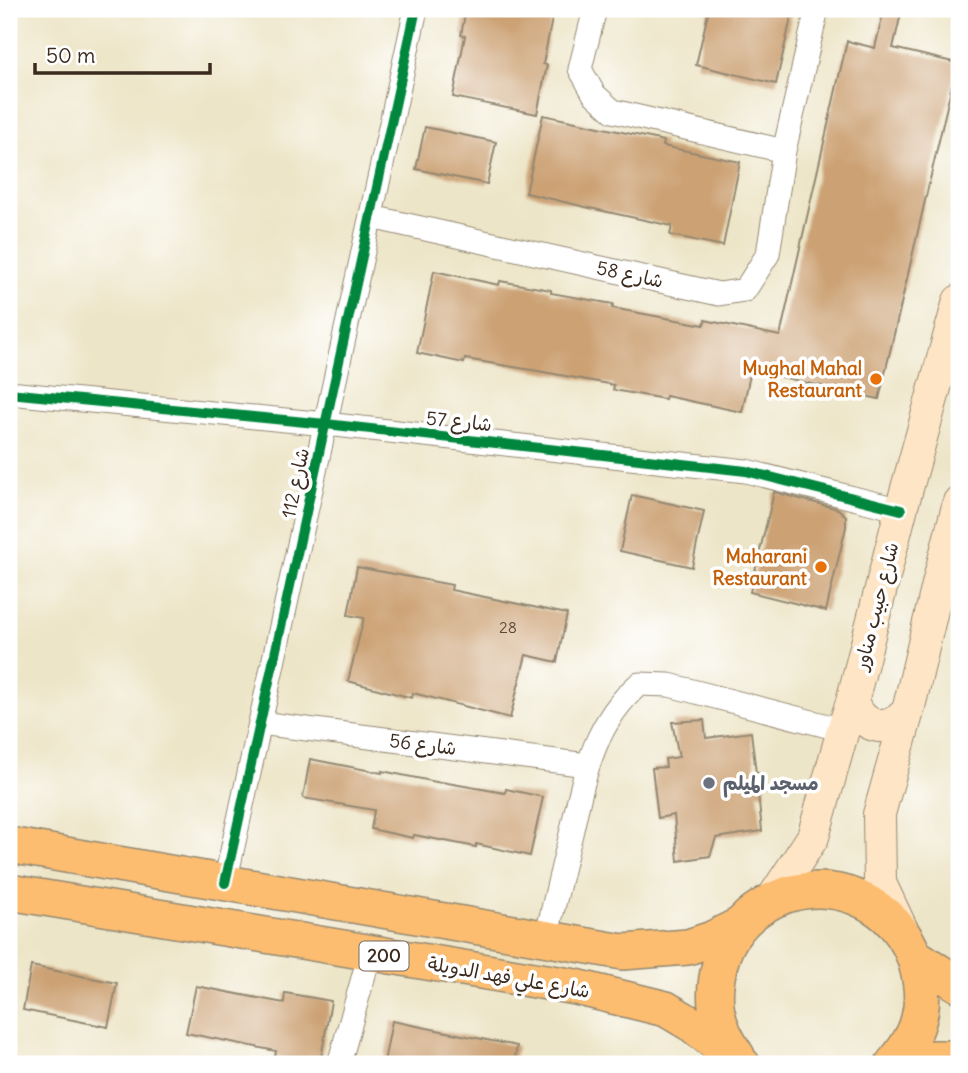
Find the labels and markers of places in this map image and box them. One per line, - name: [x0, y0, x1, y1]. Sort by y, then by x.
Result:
- place label: Mughal Mahal Restaurant: [742, 356, 863, 402]
- marker: Mughal Mahal Restaurant: [868, 371, 884, 387]
- place label: Maharani Restaurant: [713, 544, 808, 590]
- marker: Maharani Restaurant: [813, 559, 829, 575]
- place label: مسجد الميلم: [723, 771, 819, 798]
- marker: مسجد الميلم: [701, 775, 717, 791]

